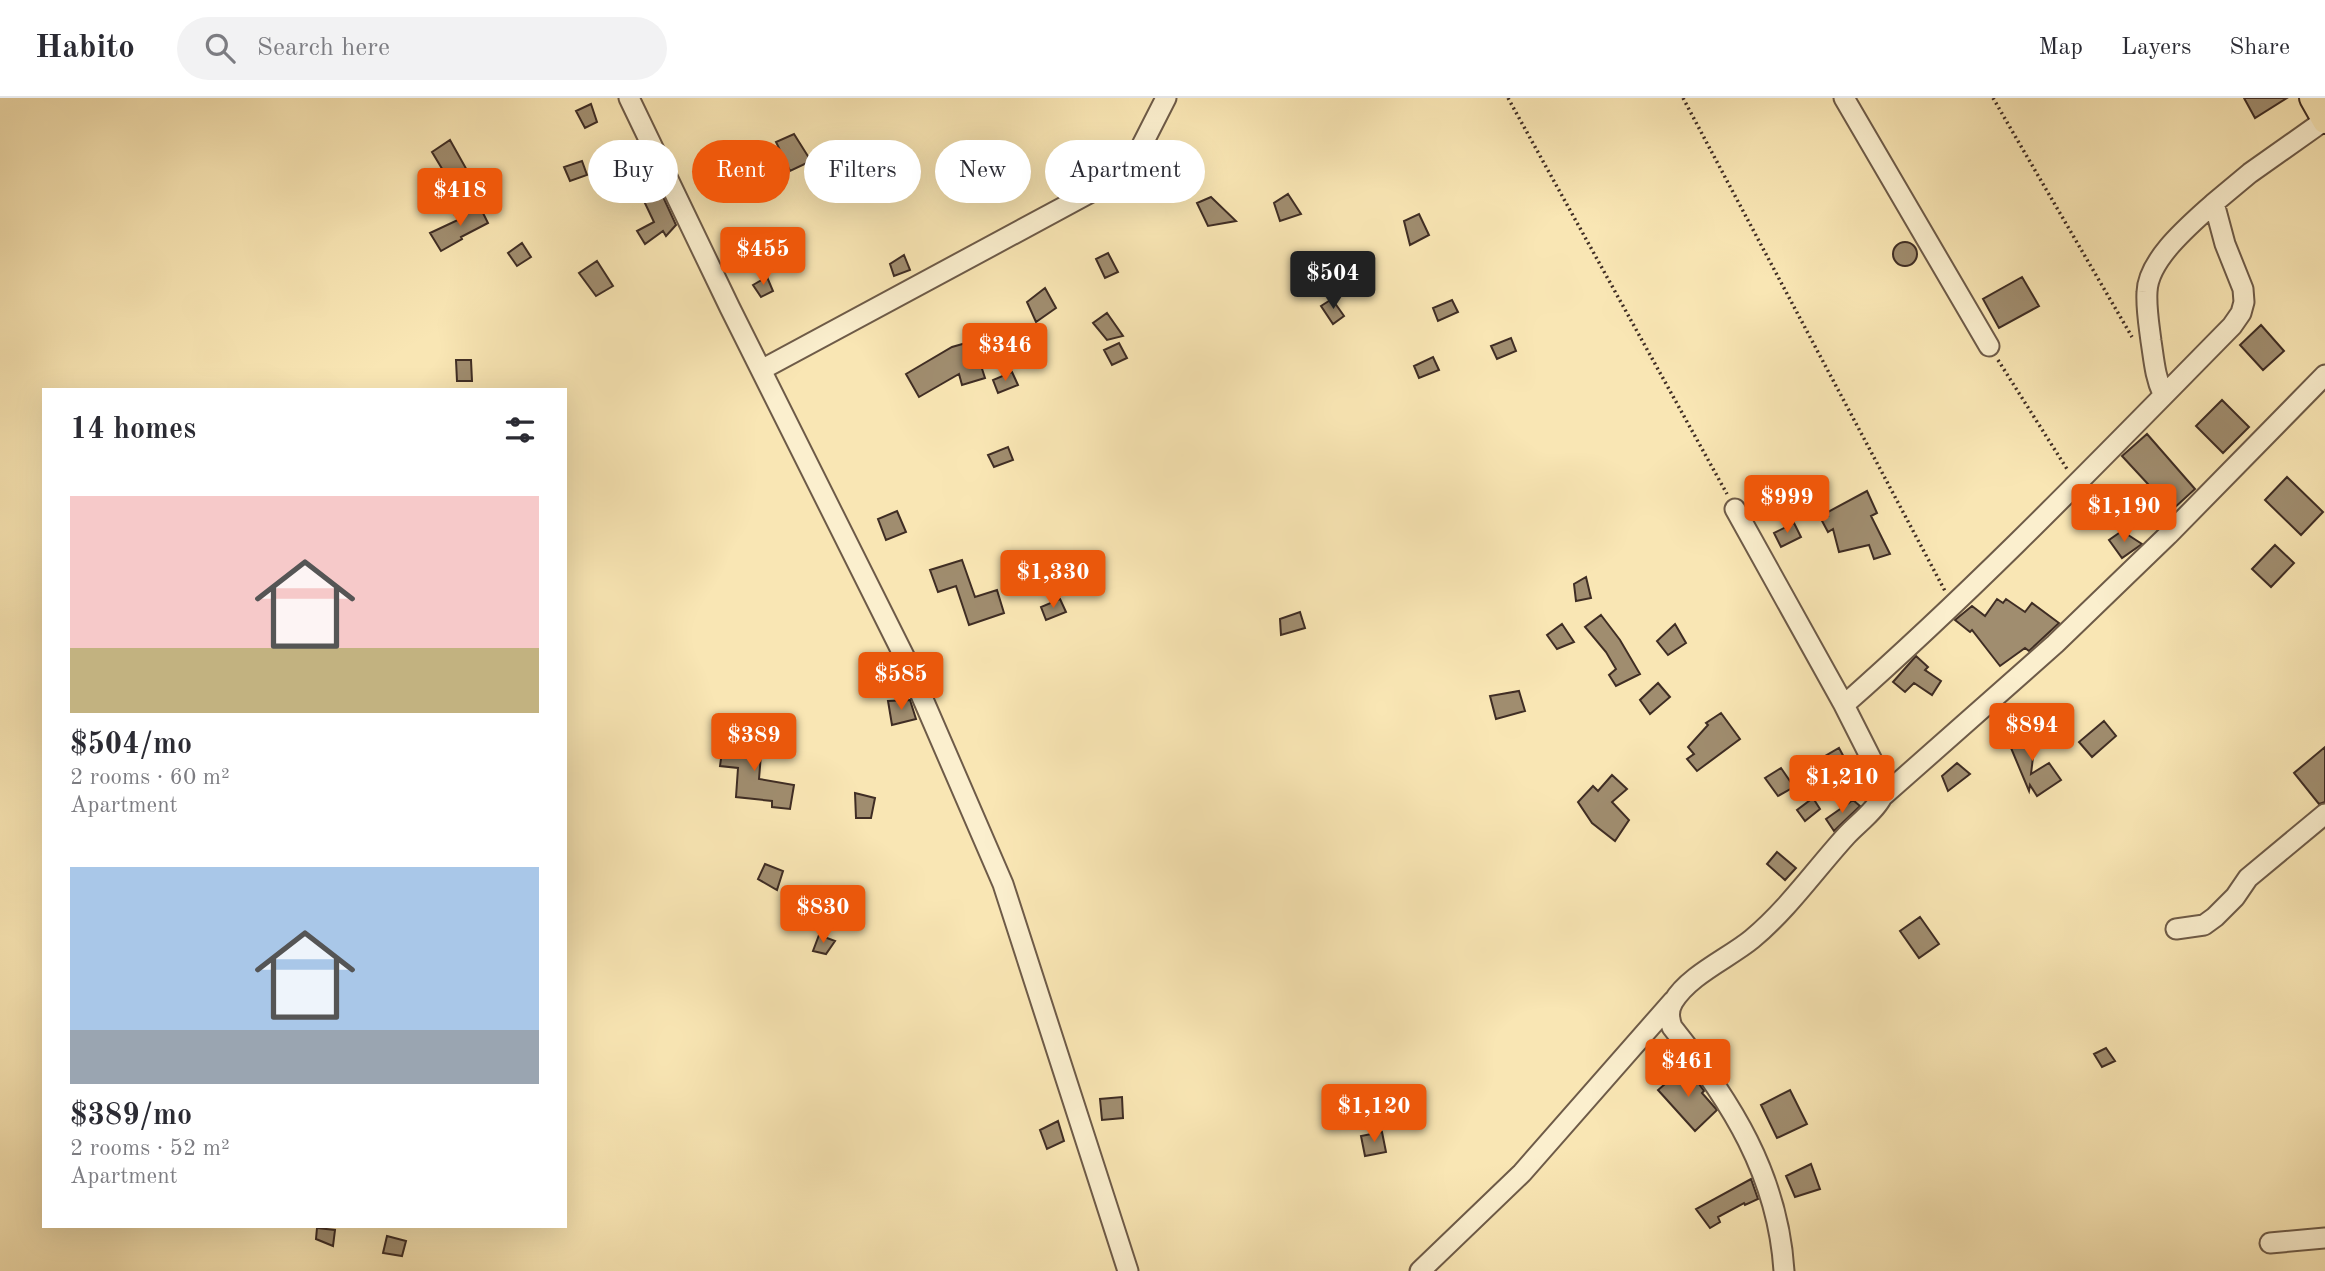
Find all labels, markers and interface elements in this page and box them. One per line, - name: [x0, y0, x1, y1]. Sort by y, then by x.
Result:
- search box: [177, 17, 667, 80]
- icon: search: [201, 29, 239, 67]
- text: Habito: [35, 32, 135, 65]
- text: Search here: [257, 35, 390, 61]
- text: Map: [2039, 36, 2083, 60]
- text: Layers: [2121, 36, 2191, 60]
- text: Share: [2229, 36, 2290, 60]
- chip: Buy: [588, 140, 678, 203]
- chip: Rent: [692, 140, 790, 203]
- chip: Filters: [804, 140, 921, 203]
- chip: New: [935, 140, 1031, 203]
- chip: Apartment: [1045, 140, 1205, 203]
- pin: $418: [419, 169, 501, 228]
- text: $418: [433, 179, 487, 202]
- pin: $455: [722, 228, 804, 287]
- text: $455: [736, 238, 790, 261]
- pin: $504: [1292, 252, 1374, 311]
- text: $504: [1306, 262, 1360, 285]
- pin: $346: [964, 324, 1046, 383]
- text: $346: [978, 334, 1032, 357]
- icon: filters: [501, 411, 539, 449]
- text: 14 homes: [70, 415, 196, 445]
- pin: $999: [1746, 476, 1828, 535]
- pin: $1,190: [2067, 484, 2181, 544]
- text: $999: [1760, 486, 1814, 509]
- text: $1,190: [2087, 495, 2161, 518]
- icon: home: [242, 541, 368, 667]
- pin: $1,330: [996, 550, 1110, 610]
- text: $1,330: [1016, 561, 1090, 584]
- pin: $585: [860, 652, 942, 712]
- text: $585: [874, 663, 928, 686]
- pin: $894: [1991, 704, 2073, 763]
- pin: $389: [713, 714, 795, 773]
- text: $894: [2005, 714, 2059, 737]
- text: $389: [727, 724, 781, 747]
- text: $504/mo: [70, 730, 192, 760]
- pin: $1,210: [1785, 756, 1899, 815]
- text: 2 rooms · 60 m²: [70, 766, 230, 789]
- text: $1,210: [1805, 766, 1879, 789]
- text: Apartment: [70, 794, 178, 817]
- pin: $830: [782, 886, 864, 945]
- text: $830: [796, 896, 850, 919]
- icon: home: [242, 912, 368, 1038]
- pin: $461: [1647, 1040, 1729, 1099]
- text: $461: [1661, 1050, 1715, 1073]
- pin: $1,120: [1317, 1084, 1431, 1144]
- text: $1,120: [1337, 1095, 1411, 1118]
- text: $389/mo: [70, 1101, 192, 1131]
- text: 2 rooms · 52 m²: [70, 1137, 230, 1160]
- text: Apartment: [70, 1165, 178, 1188]

